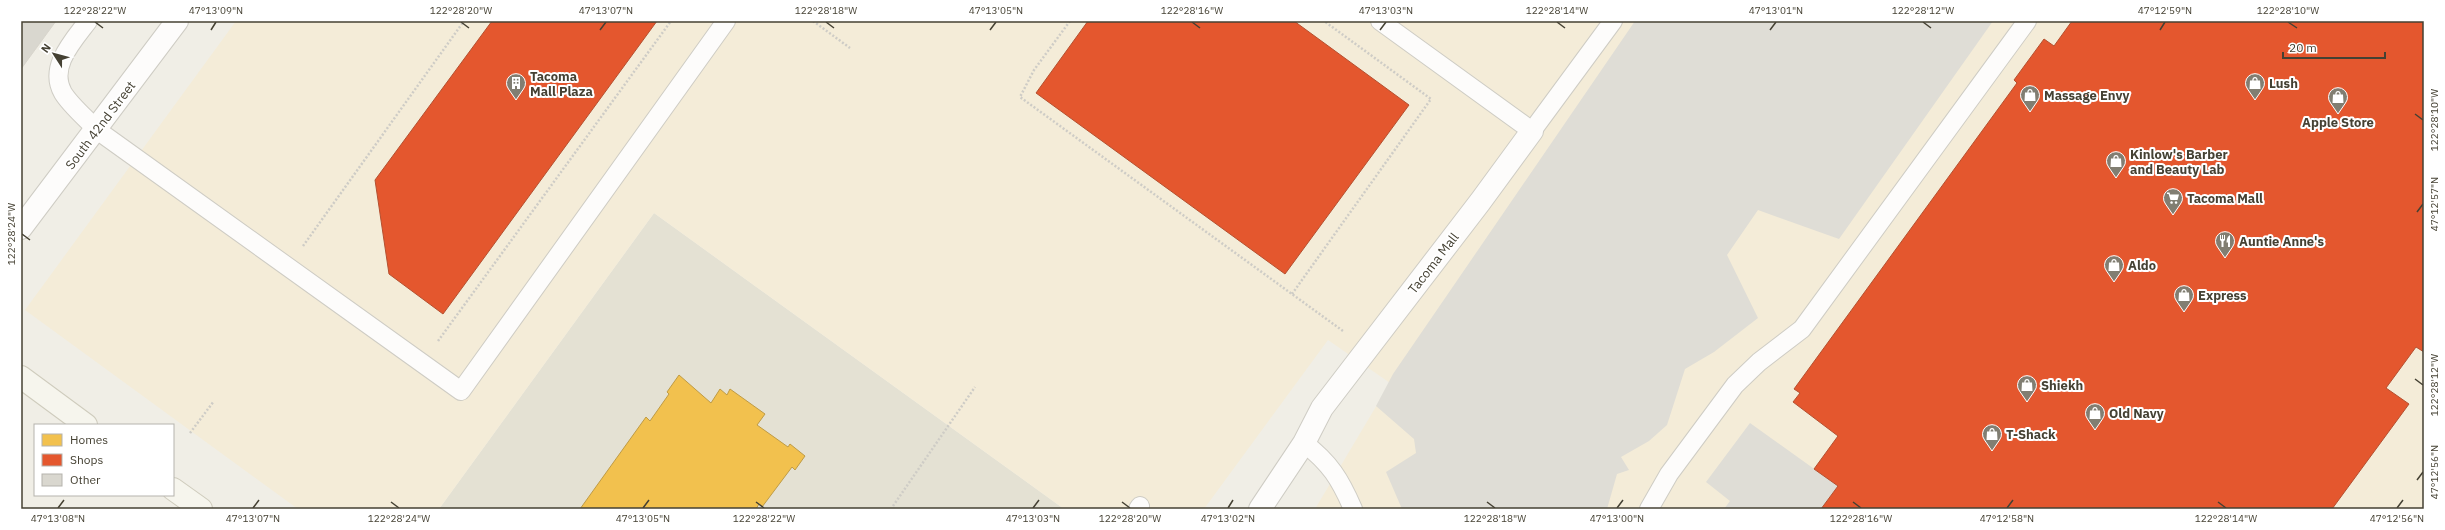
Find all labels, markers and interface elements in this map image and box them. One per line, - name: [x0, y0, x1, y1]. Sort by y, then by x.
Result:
- text: 122°28'22"W: [64, 4, 126, 17]
- text: 47°13'09"N: [189, 4, 243, 17]
- text: 122°28'20"W: [430, 4, 492, 17]
- text: 47°13'07"N: [579, 4, 633, 17]
- text: 122°28'18"W: [795, 4, 857, 17]
- text: 47°13'05"N: [969, 4, 1023, 17]
- text: 122°28'16"W: [1161, 4, 1223, 17]
- text: 47°13'03"N: [1359, 4, 1413, 17]
- text: 122°28'14"W: [1526, 4, 1588, 17]
- text: 47°13'01"N: [1749, 4, 1803, 17]
- text: 122°28'12"W: [1892, 4, 1954, 17]
- text: 47°12'59"N: [2138, 4, 2192, 17]
- text: 122°28'10"W: [2257, 4, 2319, 17]
- north arrow: [34, 34, 74, 74]
- scale bar: [2283, 34, 2385, 60]
- text: 20 m: [2289, 40, 2317, 55]
- text: N: [38, 41, 54, 55]
- place label: Tacoma Mall Plaza: [530, 68, 593, 100]
- building icon: Tacoma Mall Plaza: [505, 72, 527, 100]
- shop icon: Lush: [2244, 72, 2266, 100]
- place label: Lush: [2269, 75, 2298, 92]
- street label: South 42nd Street: [62, 78, 139, 173]
- shop icon: Massage Envy: [2019, 84, 2041, 112]
- shop icon: Apple Store: [2327, 86, 2349, 114]
- place label: Massage Envy: [2044, 87, 2129, 104]
- text: 122°28'10"W: [2428, 89, 2441, 151]
- place label: Apple Store: [2302, 114, 2374, 131]
- place label: Kinlow's Barber and Beauty Lab: [2130, 146, 2228, 178]
- shop icon: Kinlow's Barber and Beauty Lab: [2105, 150, 2127, 178]
- text: 47°12'57"N: [2428, 177, 2441, 231]
- supermarket icon: Tacoma Mall: [2162, 187, 2184, 215]
- place label: Tacoma Mall: [2187, 190, 2263, 207]
- text: 122°28'24"W: [5, 203, 18, 265]
- street label: Tacoma Mall: [1404, 229, 1463, 297]
- restaurant icon: Auntie Anne's: [2214, 230, 2236, 258]
- place label: Auntie Anne's: [2239, 233, 2324, 250]
- shop icon: Aldo: [2103, 254, 2125, 282]
- place label: Aldo: [2128, 257, 2156, 274]
- shop icon: Express: [2173, 284, 2195, 312]
- place label: Express: [2198, 287, 2247, 304]
- text: 122°28'12"W: [2428, 354, 2441, 416]
- shop icon: Shiekh: [2016, 374, 2038, 402]
- place label: Shiekh: [2041, 377, 2083, 394]
- shop icon: Old Navy: [2084, 402, 2106, 430]
- place label: Old Navy: [2109, 405, 2164, 422]
- shop icon: T-Shack: [1981, 423, 2003, 451]
- legend: [34, 424, 174, 496]
- place label: T-Shack: [2006, 426, 2056, 443]
- text: Homes: [70, 432, 108, 447]
- text: 47°12'56"N: [2428, 445, 2441, 499]
- text: Shops: [70, 452, 103, 467]
- text: Other: [70, 472, 101, 487]
- text: 47°13'08"N: [31, 512, 85, 525]
- text: 47°13'07"N: [226, 512, 280, 525]
- text: 122°28'24"W: [368, 512, 430, 525]
- text: 47°13'05"N: [616, 512, 670, 525]
- text: 122°28'22"W: [733, 512, 795, 525]
- text: 47°13'03"N: [1006, 512, 1060, 525]
- text: 122°28'20"W: [1099, 512, 1161, 525]
- text: 47°13'02"N: [1201, 512, 1255, 525]
- text: 122°28'18"W: [1464, 512, 1526, 525]
- text: 47°13'00"N: [1590, 512, 1644, 525]
- text: 122°28'16"W: [1830, 512, 1892, 525]
- text: 47°12'58"N: [1980, 512, 2034, 525]
- text: 122°28'14"W: [2195, 512, 2257, 525]
- text: 47°12'56"N: [2370, 512, 2424, 525]

